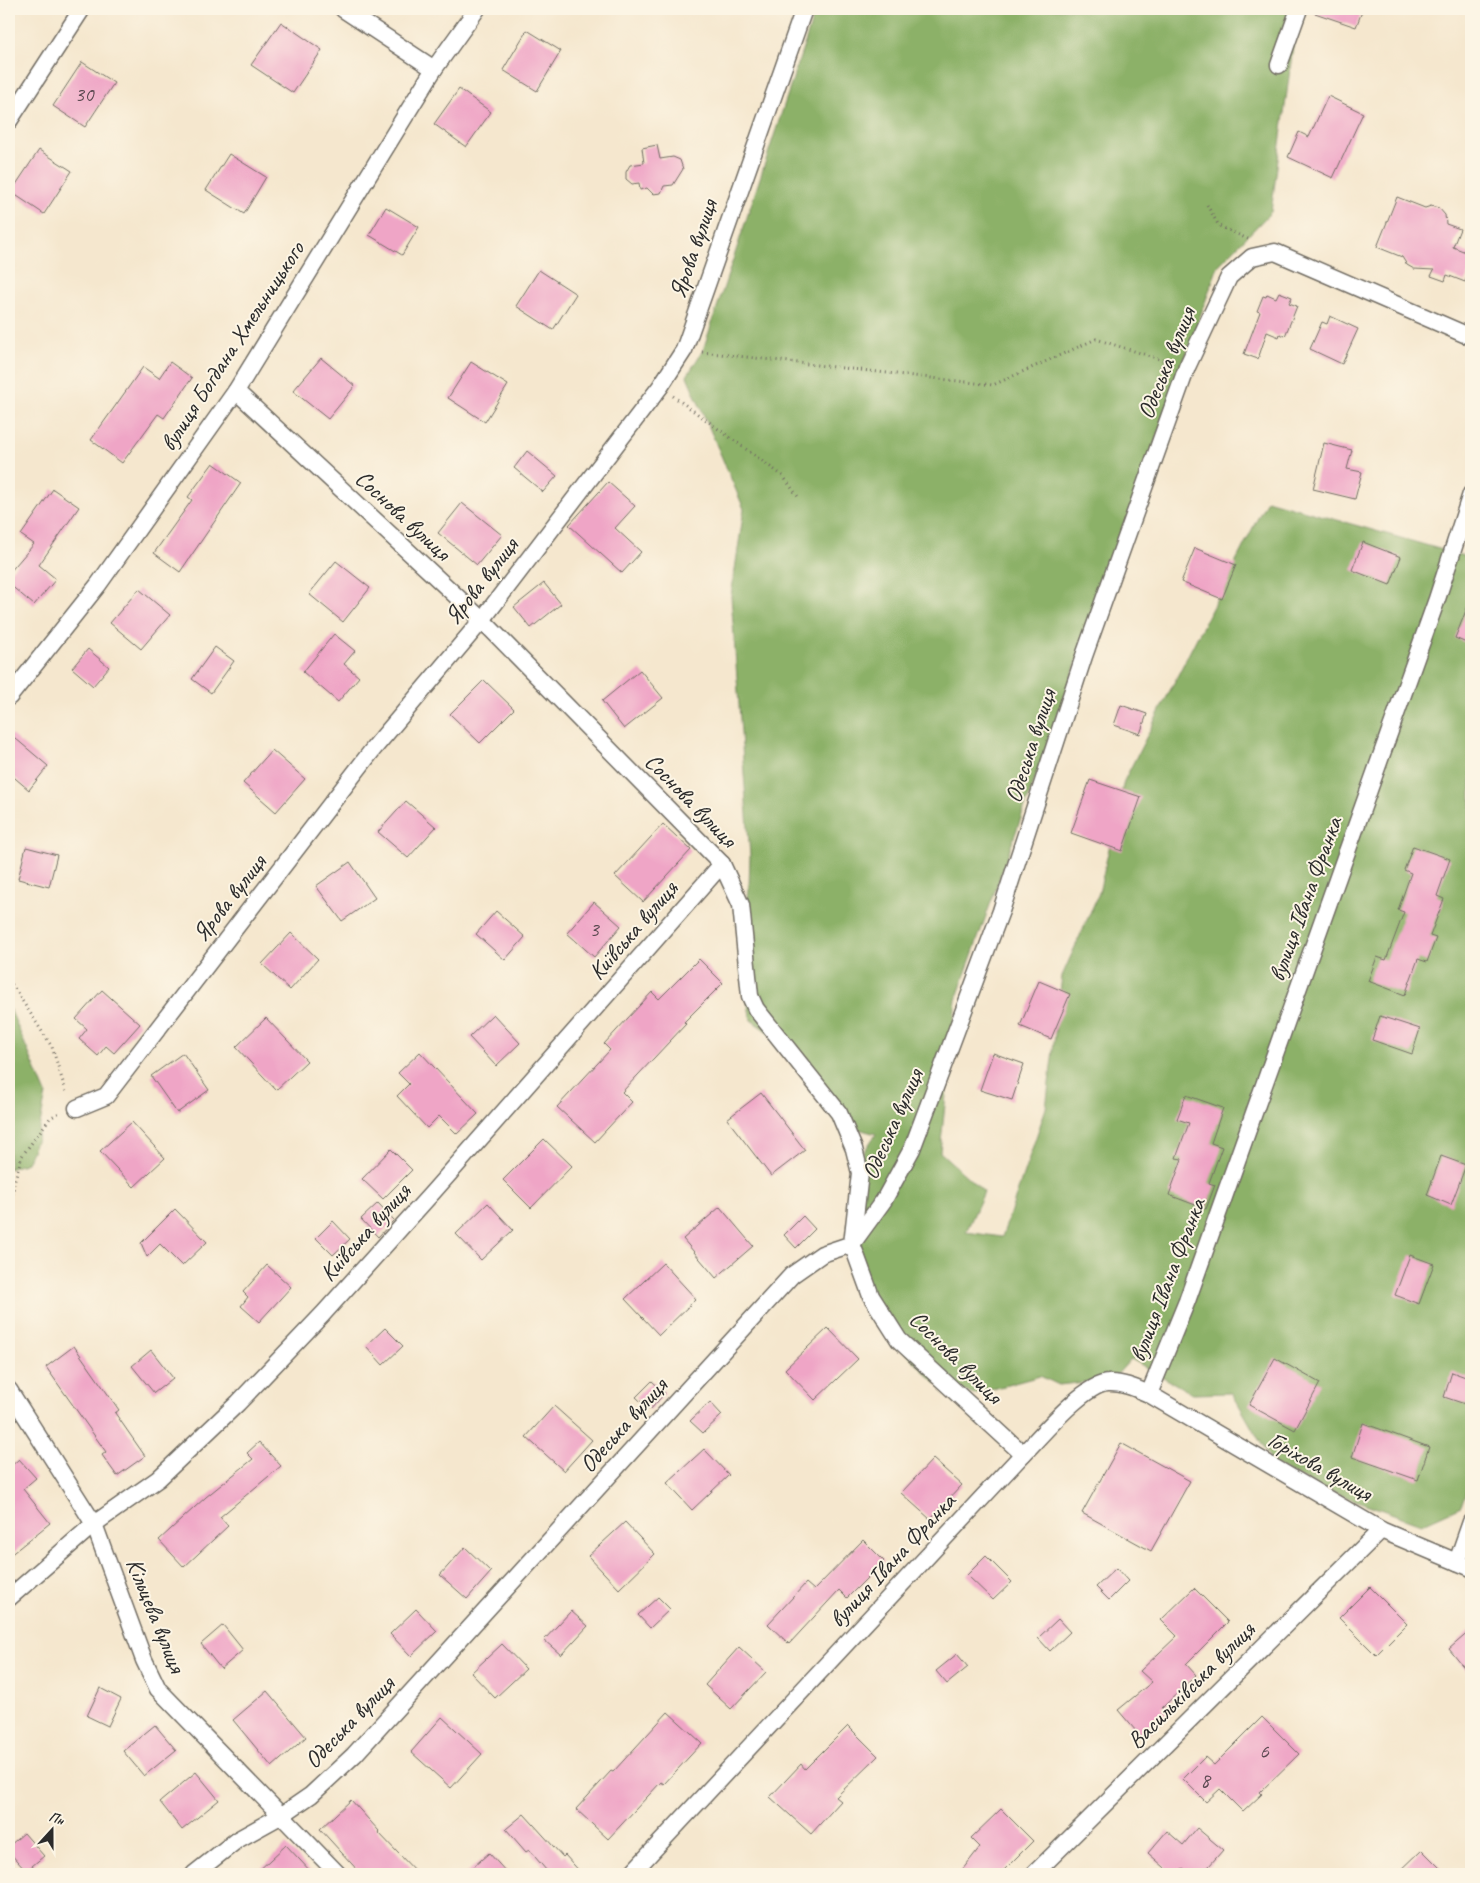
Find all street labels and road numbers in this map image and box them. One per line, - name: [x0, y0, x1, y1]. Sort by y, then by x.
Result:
- street label: Ярова вулиця: [662, 194, 724, 302]
- street label: вулиця Богдана Хмельницького: [153, 234, 312, 456]
- street label: Одеська вулиця: [1130, 302, 1202, 423]
- street label: Соснова вулиця: [349, 463, 458, 568]
- street label: Ярова вулиця: [438, 530, 525, 631]
- street label: Одеська вулиця: [998, 684, 1063, 806]
- street label: Соснова вулиця: [639, 746, 745, 855]
- street label: вулиця Івана Франка: [1261, 811, 1349, 985]
- street label: Ярова вулиця: [186, 847, 273, 948]
- street label: Київська вулиця: [582, 873, 685, 986]
- street label: Одеська вулиця: [854, 1063, 930, 1184]
- street label: Київська вулиця: [313, 1176, 418, 1287]
- street label: вулиця Івана Франка: [1122, 1193, 1212, 1366]
- street label: Соснова вулиця: [903, 1304, 1010, 1411]
- street label: Одеська вулиця: [573, 1370, 674, 1479]
- street label: Горіхова вулиця: [1263, 1424, 1379, 1509]
- street label: вулиця Івана Франка: [822, 1485, 963, 1633]
- street label: Кільцева вулиця: [119, 1553, 193, 1678]
- street label: Васильківська вулиця: [1121, 1614, 1262, 1755]
- street label: Одеська вулиця: [297, 1668, 402, 1775]

